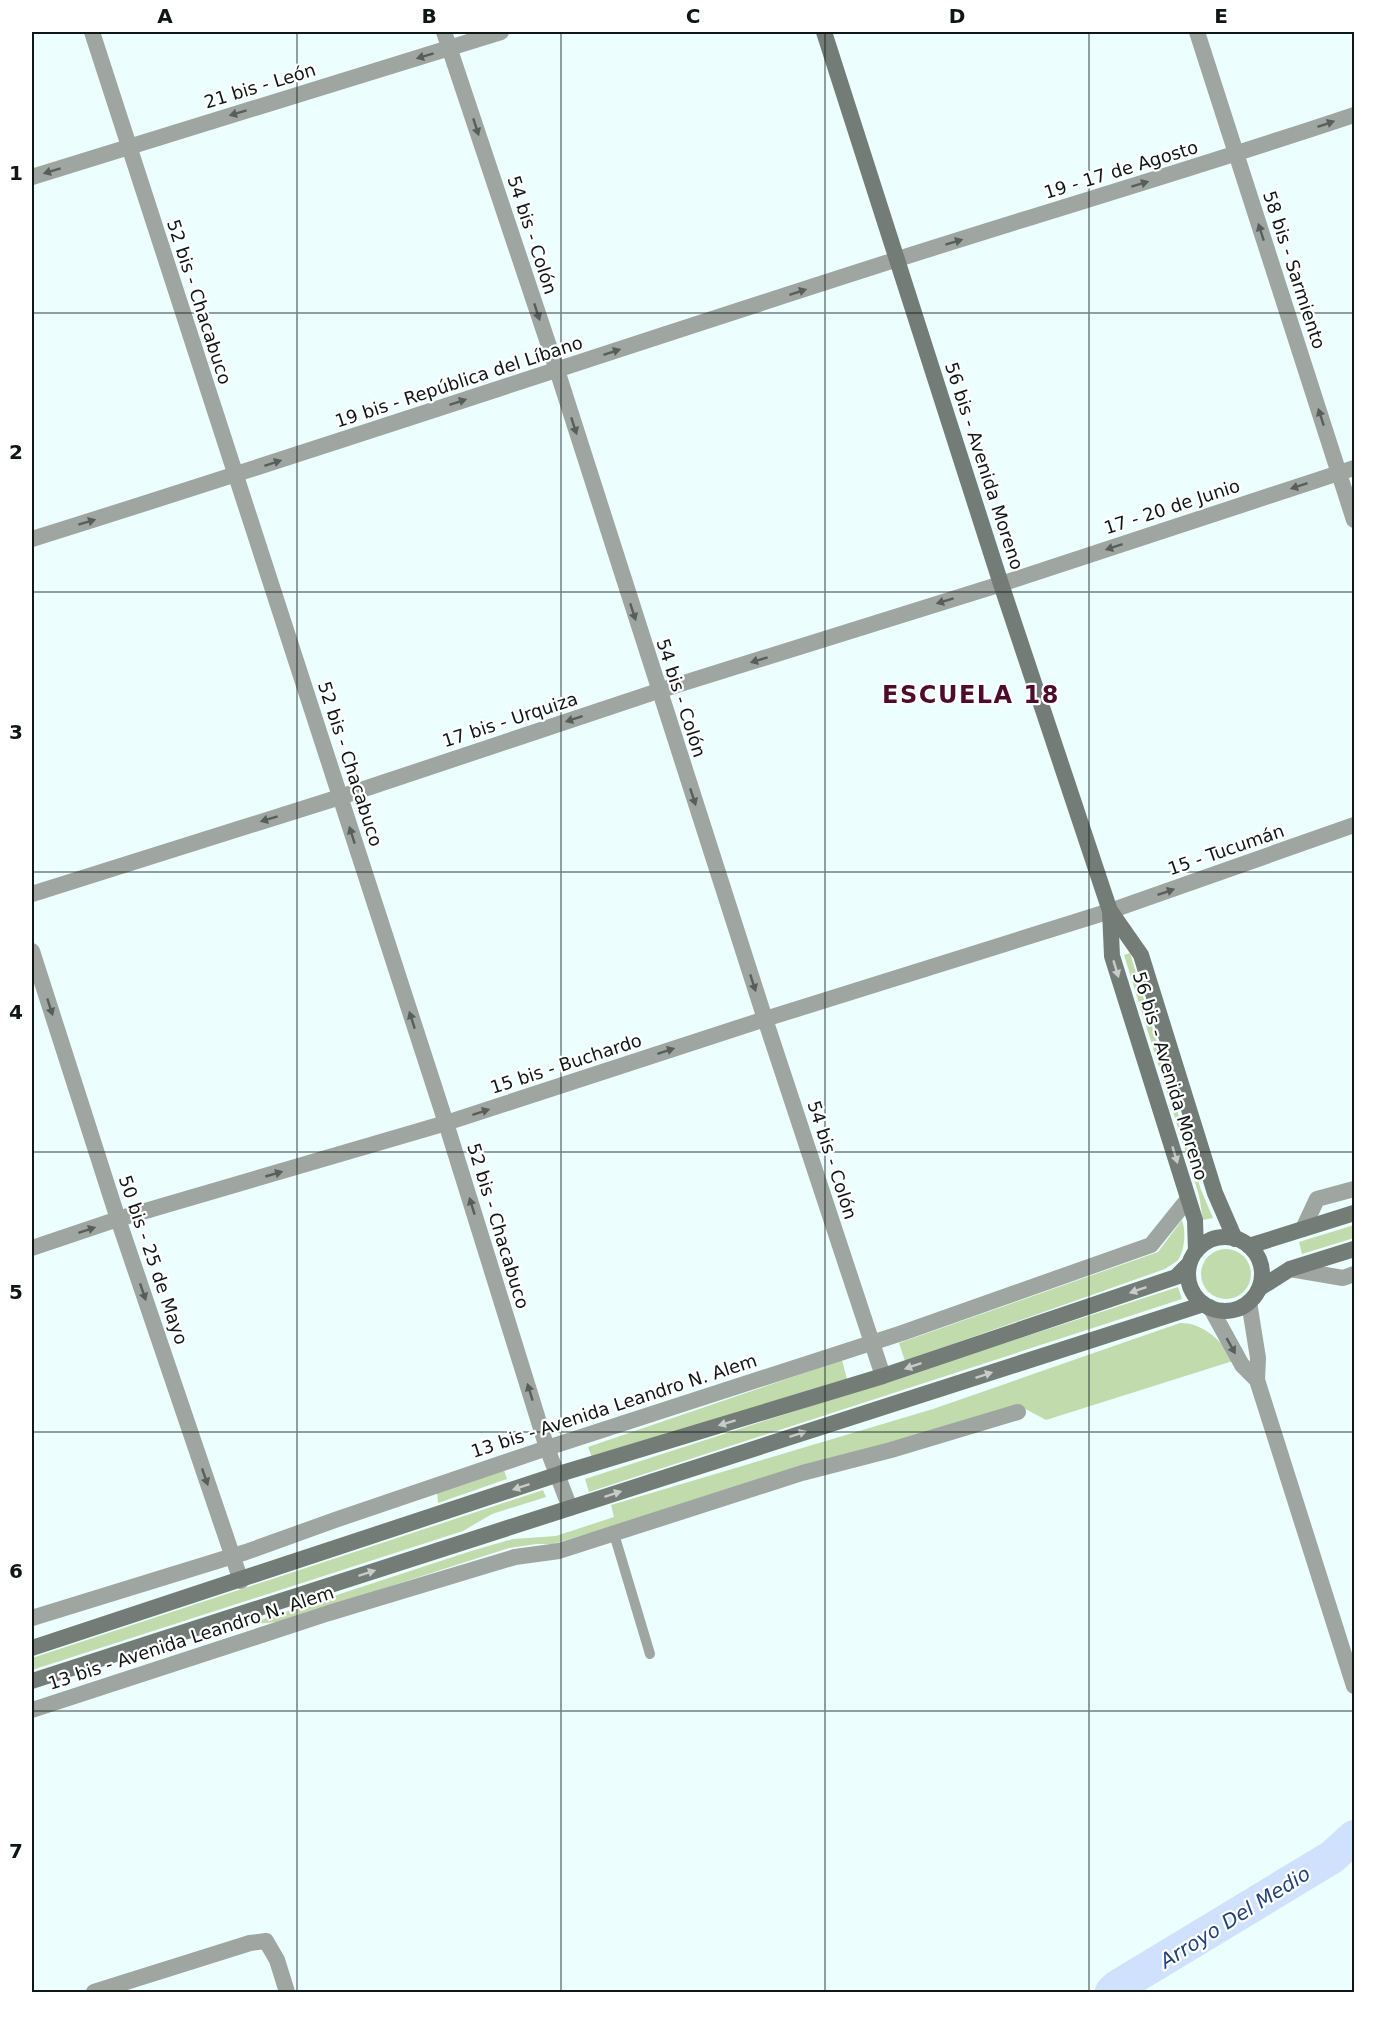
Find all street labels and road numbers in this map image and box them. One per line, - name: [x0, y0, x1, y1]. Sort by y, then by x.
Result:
- street label: 21 bis - León: [202, 59, 318, 112]
- street label: 19 - 17 de Agosto: [1041, 136, 1200, 203]
- street label: 54 bis - Colón: [503, 173, 562, 297]
- street label: 58 bis - Sarmiento: [1259, 188, 1330, 352]
- street label: 52 bis - Chacabuco: [163, 217, 236, 387]
- street label: 19 bis - República del Líbano: [332, 331, 585, 432]
- street label: 56 bis - Avenida Moreno: [941, 359, 1028, 572]
- street label: 17 - 20 de Junio: [1101, 475, 1243, 538]
- street label: 54 bis - Colón: [652, 636, 711, 760]
- street label: 52 bis - Chacabuco: [314, 679, 387, 849]
- street label: 17 bis - Urquiza: [440, 688, 580, 751]
- street label: 15 - Tucumán: [1165, 820, 1287, 879]
- street label: 56 bis - Avenida Moreno: [1129, 969, 1212, 1183]
- street label: 15 bis - Buchardo: [487, 1029, 644, 1098]
- street label: 54 bis - Colón: [803, 1098, 862, 1222]
- street label: 52 bis - Chacabuco: [463, 1141, 534, 1311]
- street label: 50 bis - 25 de Mayo: [115, 1173, 192, 1347]
- street label: 13 bis - Avenida Leandro N. Alem: [468, 1349, 759, 1462]
- street label: 13 bis - Avenida Leandro N. Alem: [45, 1581, 336, 1694]

